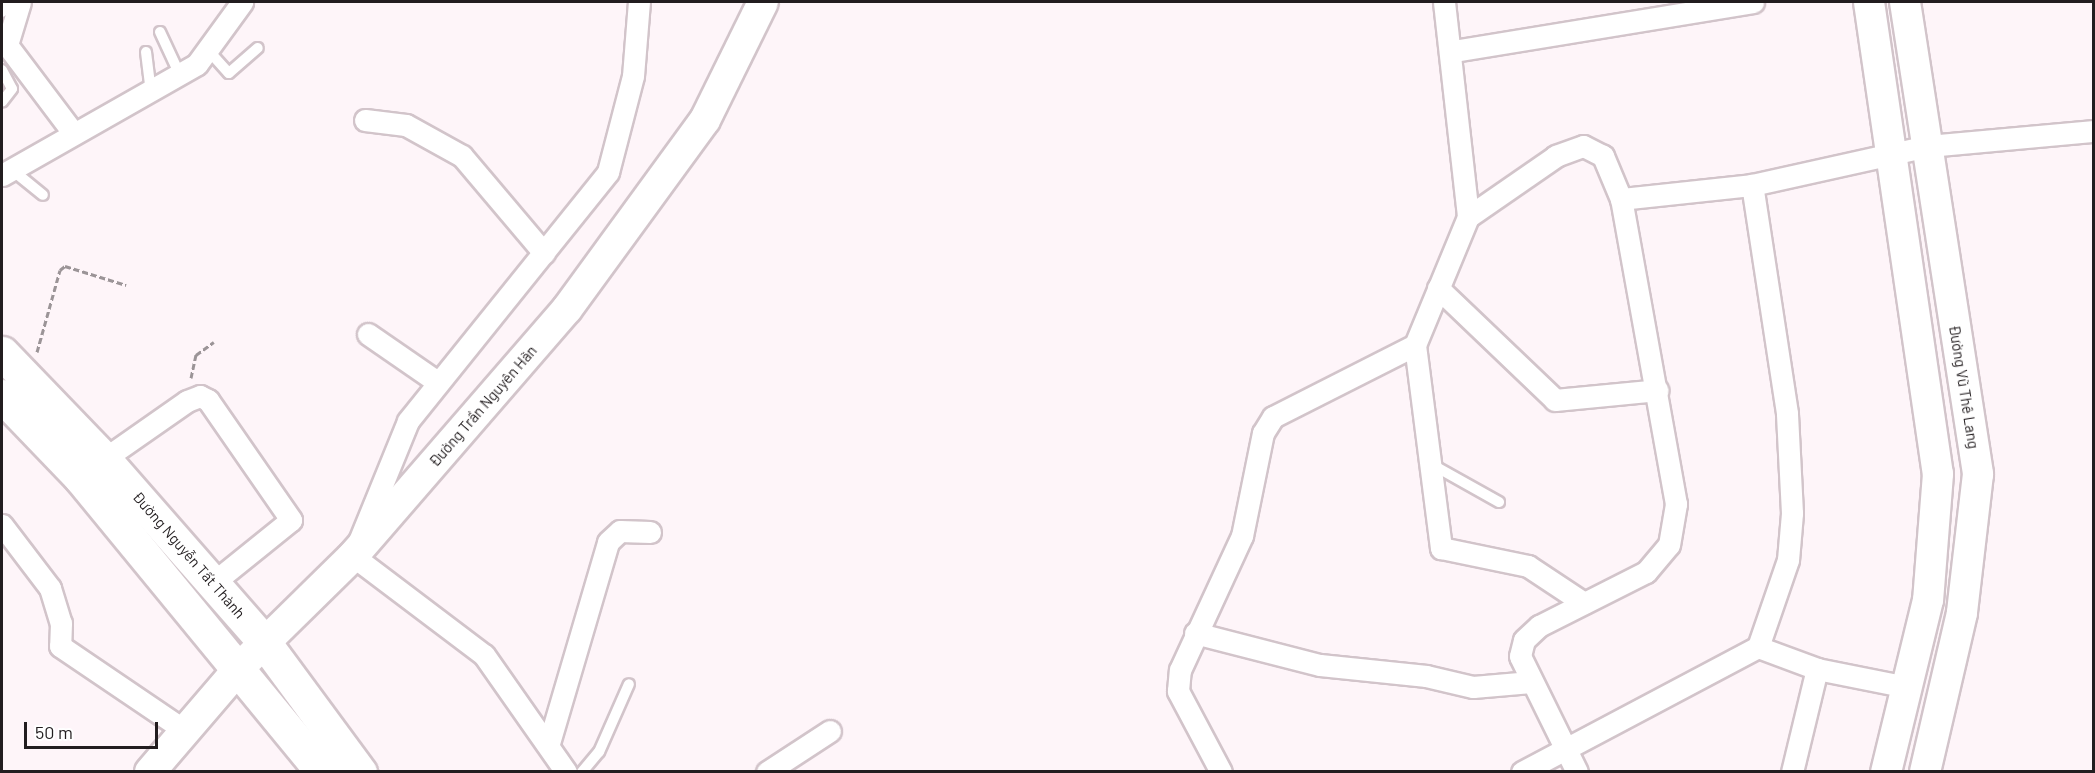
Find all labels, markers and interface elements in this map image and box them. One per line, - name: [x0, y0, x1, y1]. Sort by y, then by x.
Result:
- street label: Đường Vũ Thê Lang: [1945, 324, 1983, 450]
- street label: Đường Trần Nguyên Hãn: [425, 342, 541, 470]
- street label: Đường Nguyễn Tất Thành: [129, 488, 249, 622]
- scale bar: [27, 710, 160, 748]
- text: 50 m: [35, 721, 73, 743]

